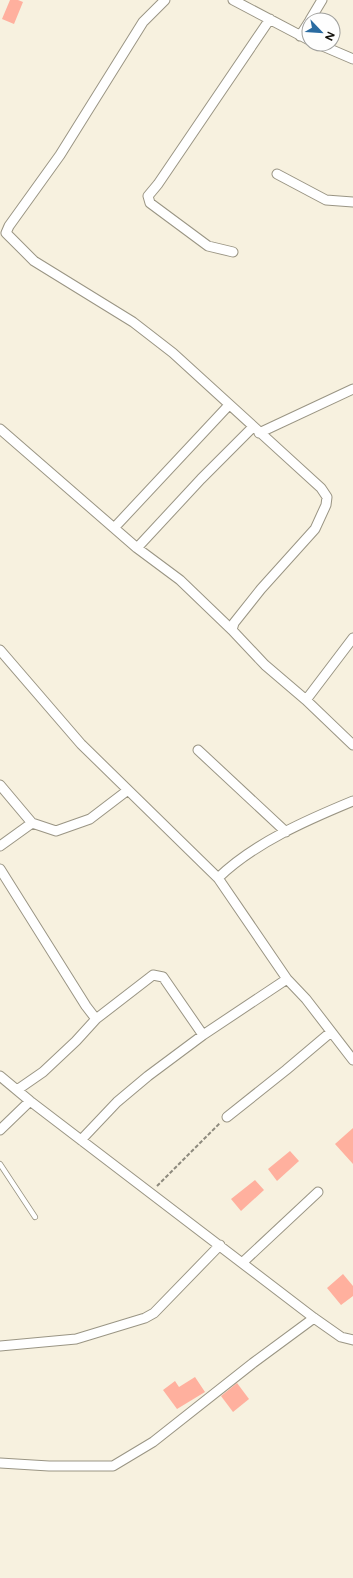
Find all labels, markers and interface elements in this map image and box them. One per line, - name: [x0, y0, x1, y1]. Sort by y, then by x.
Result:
- north arrow: [301, 12, 341, 52]
- text: N: [322, 29, 337, 43]

